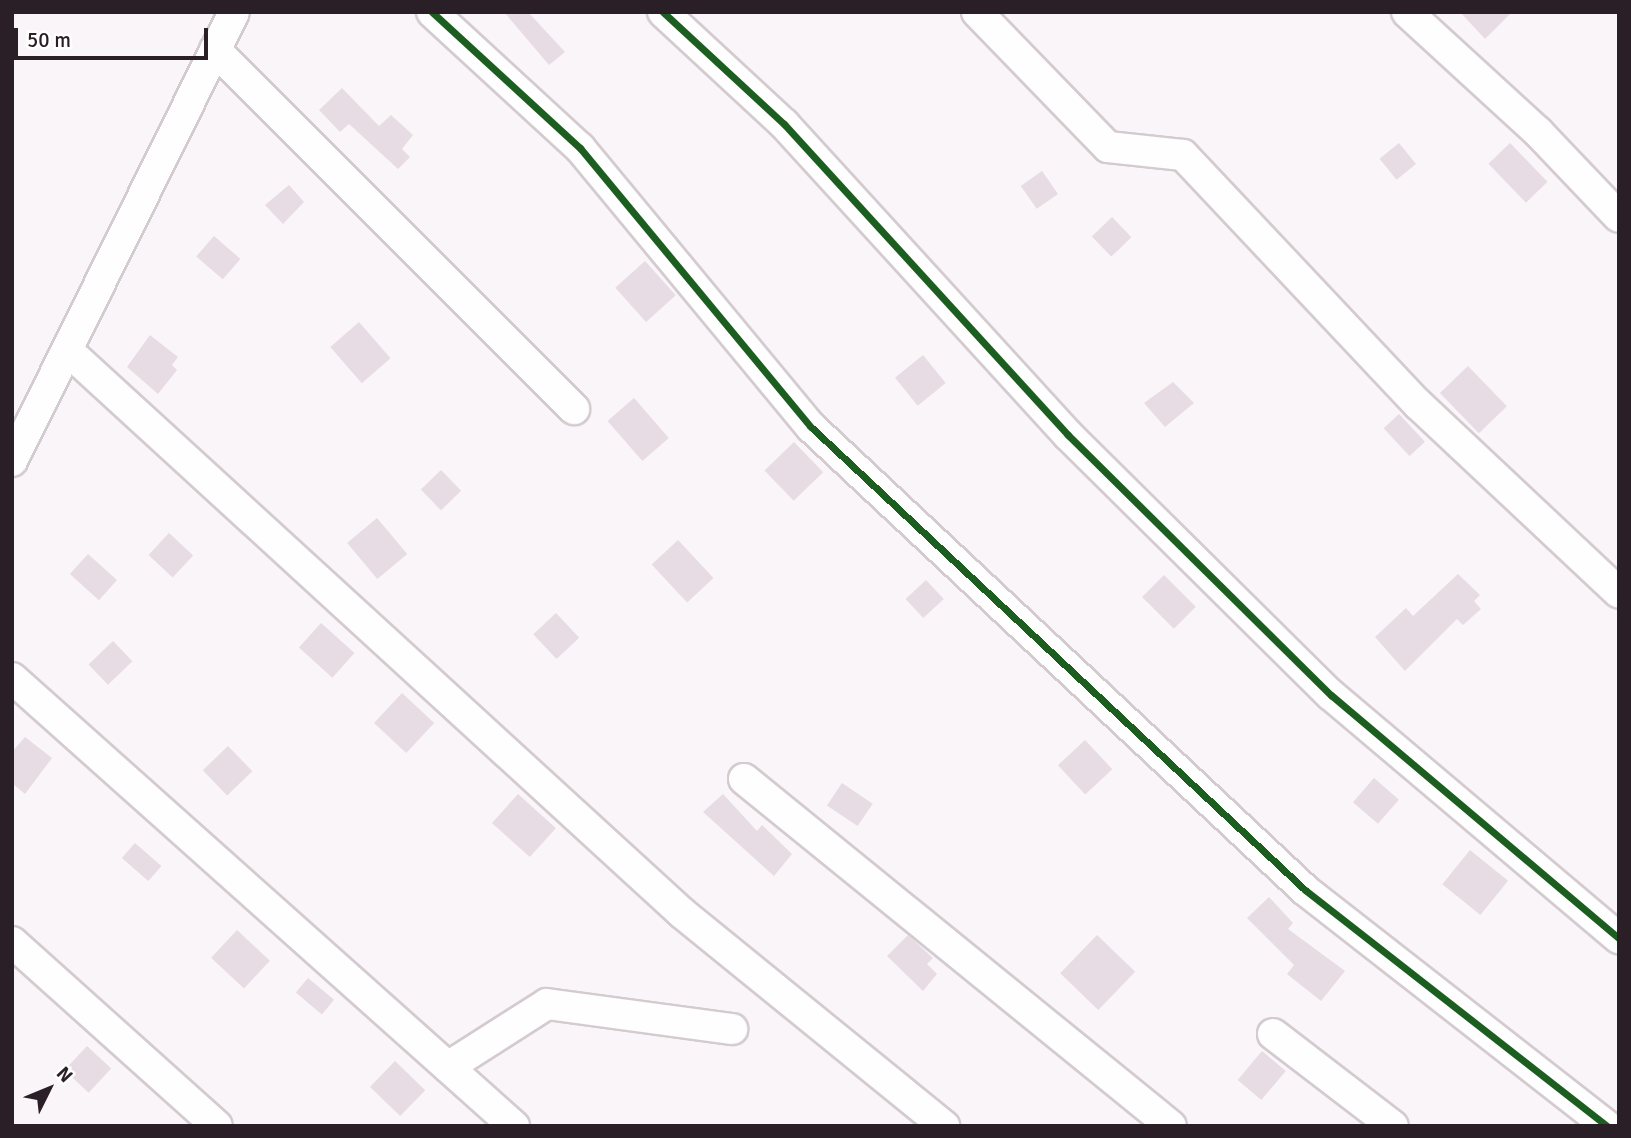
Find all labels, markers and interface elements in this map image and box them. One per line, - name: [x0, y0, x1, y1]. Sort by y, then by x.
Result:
- scale bar: [18, 14, 212, 58]
- text: 50 m: [27, 27, 71, 53]
- north arrow: [14, 1054, 84, 1124]
- text: N: [51, 1062, 78, 1088]

